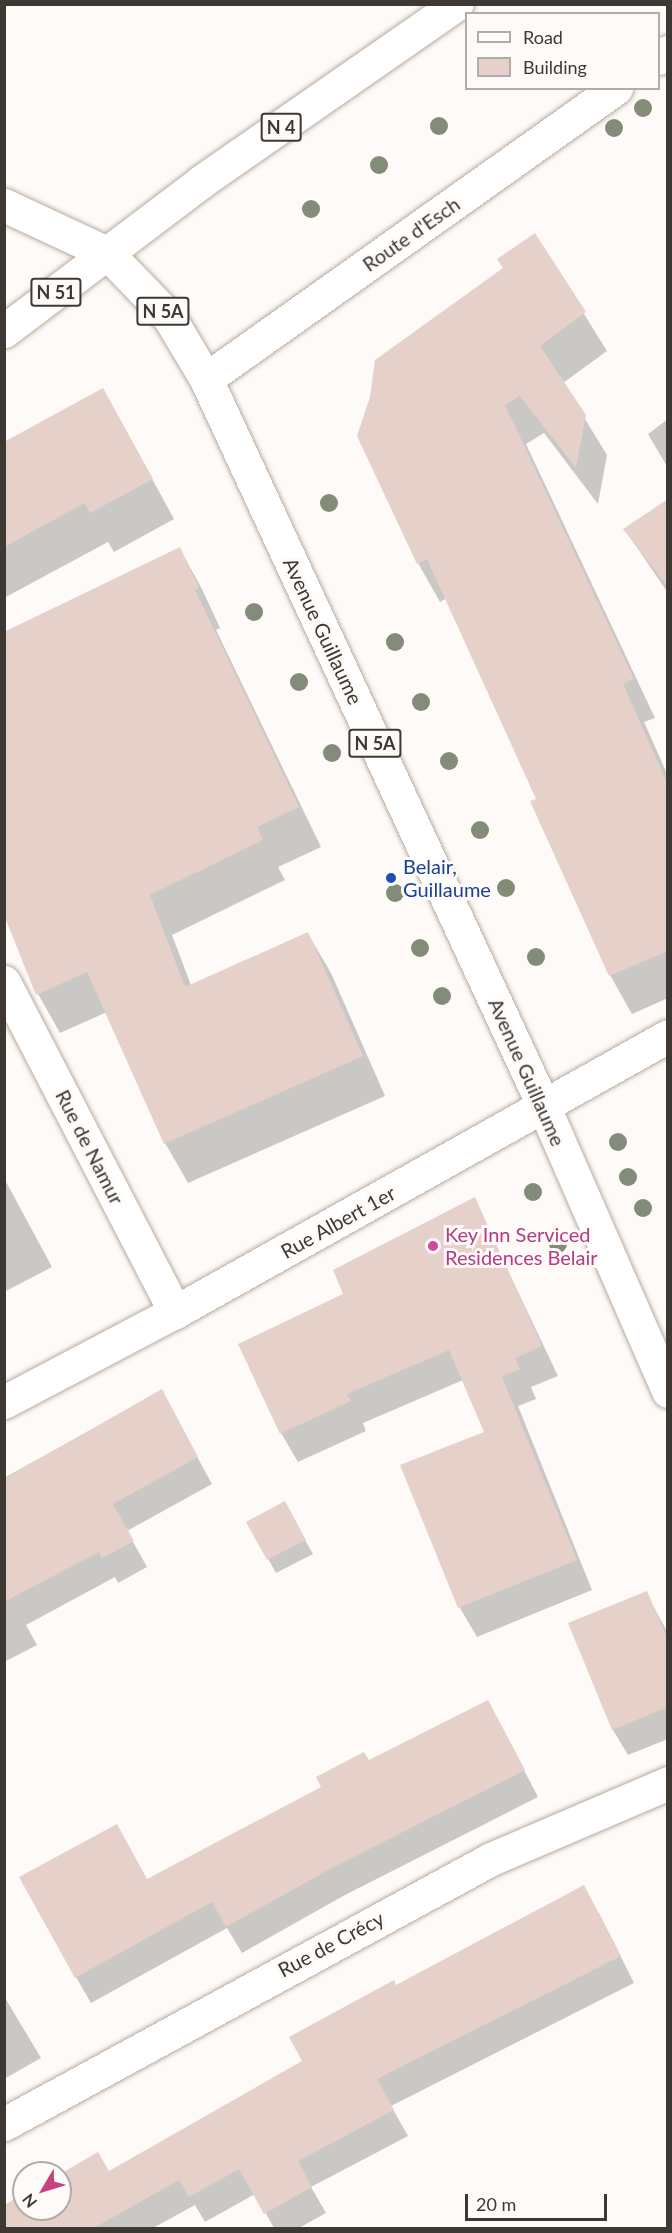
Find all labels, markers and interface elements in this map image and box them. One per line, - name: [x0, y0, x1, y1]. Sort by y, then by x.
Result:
- legend: [465, 12, 660, 90]
- text: Road: [523, 26, 563, 48]
- text: Building: [523, 56, 587, 78]
- road number: N 4: [260, 112, 302, 142]
- street label: Route d'Esch: [358, 192, 464, 276]
- road number: N 51: [29, 277, 83, 307]
- road number: N 5A: [136, 296, 190, 326]
- street label: Avenue Guillaume: [278, 554, 368, 708]
- road number: N 5A: [348, 728, 402, 758]
- place label: Belair, Guillaume: [403, 855, 491, 902]
- marker: Belair, Guillaume: [384, 871, 398, 885]
- street label: Avenue Guillaume: [484, 994, 570, 1150]
- street label: Rue de Namur: [51, 1086, 129, 1208]
- street label: Rue Albert 1er: [276, 1180, 400, 1264]
- place label: Key Inn Serviced Residences Belair: [445, 1222, 598, 1269]
- marker: Key Inn Serviced Residences Belair: [426, 1239, 440, 1253]
- street label: Rue de Crécy: [274, 1906, 388, 1982]
- north arrow: [12, 2161, 72, 2221]
- scale bar: [468, 2182, 610, 2220]
- text: N: [18, 2190, 40, 2212]
- text: 20 m: [476, 2193, 516, 2215]

